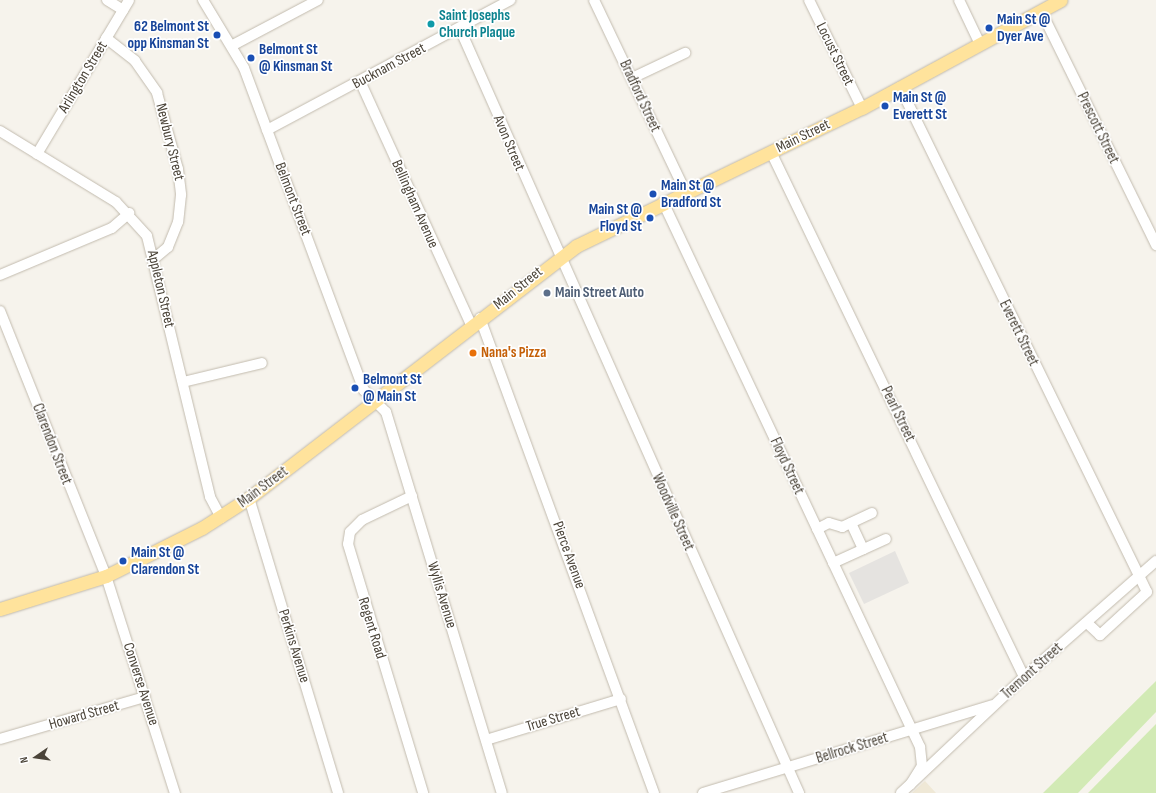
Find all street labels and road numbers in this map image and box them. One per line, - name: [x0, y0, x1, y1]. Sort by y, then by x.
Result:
- street label: Locust Street: [812, 20, 858, 88]
- street label: Arlington Street: [55, 38, 111, 116]
- street label: Bucknam Street: [349, 39, 429, 93]
- street label: Bradford Street: [615, 57, 665, 135]
- street label: Prescott Street: [1073, 89, 1123, 167]
- street label: Newbury Street: [152, 102, 188, 182]
- street label: Avon Street: [489, 113, 529, 173]
- street label: Main Street: [773, 115, 833, 157]
- street label: Bellingham Avenue: [388, 157, 442, 251]
- street label: Belmont Street: [271, 160, 315, 238]
- street label: Appleton Street: [143, 248, 179, 330]
- street label: Main Street: [490, 263, 546, 313]
- street label: Everett Street: [995, 297, 1043, 369]
- street label: Pearl Street: [877, 383, 919, 445]
- street label: Clarendon Street: [28, 401, 76, 487]
- street label: Floyd Street: [766, 435, 808, 497]
- street label: Main Street: [234, 462, 292, 512]
- street label: Woodville Street: [648, 471, 698, 553]
- street label: Pierce Avenue: [549, 519, 589, 591]
- street label: Wyllis Avenue: [423, 560, 461, 630]
- street label: Regent Road: [354, 595, 390, 661]
- street label: Perkins Avenue: [274, 607, 314, 685]
- street label: Tremont Street: [998, 639, 1066, 703]
- street label: Converse Avenue: [119, 640, 163, 728]
- street label: Howard Street: [47, 696, 121, 734]
- street label: True Street: [524, 702, 582, 736]
- street label: Bellrock Street: [814, 729, 890, 767]

